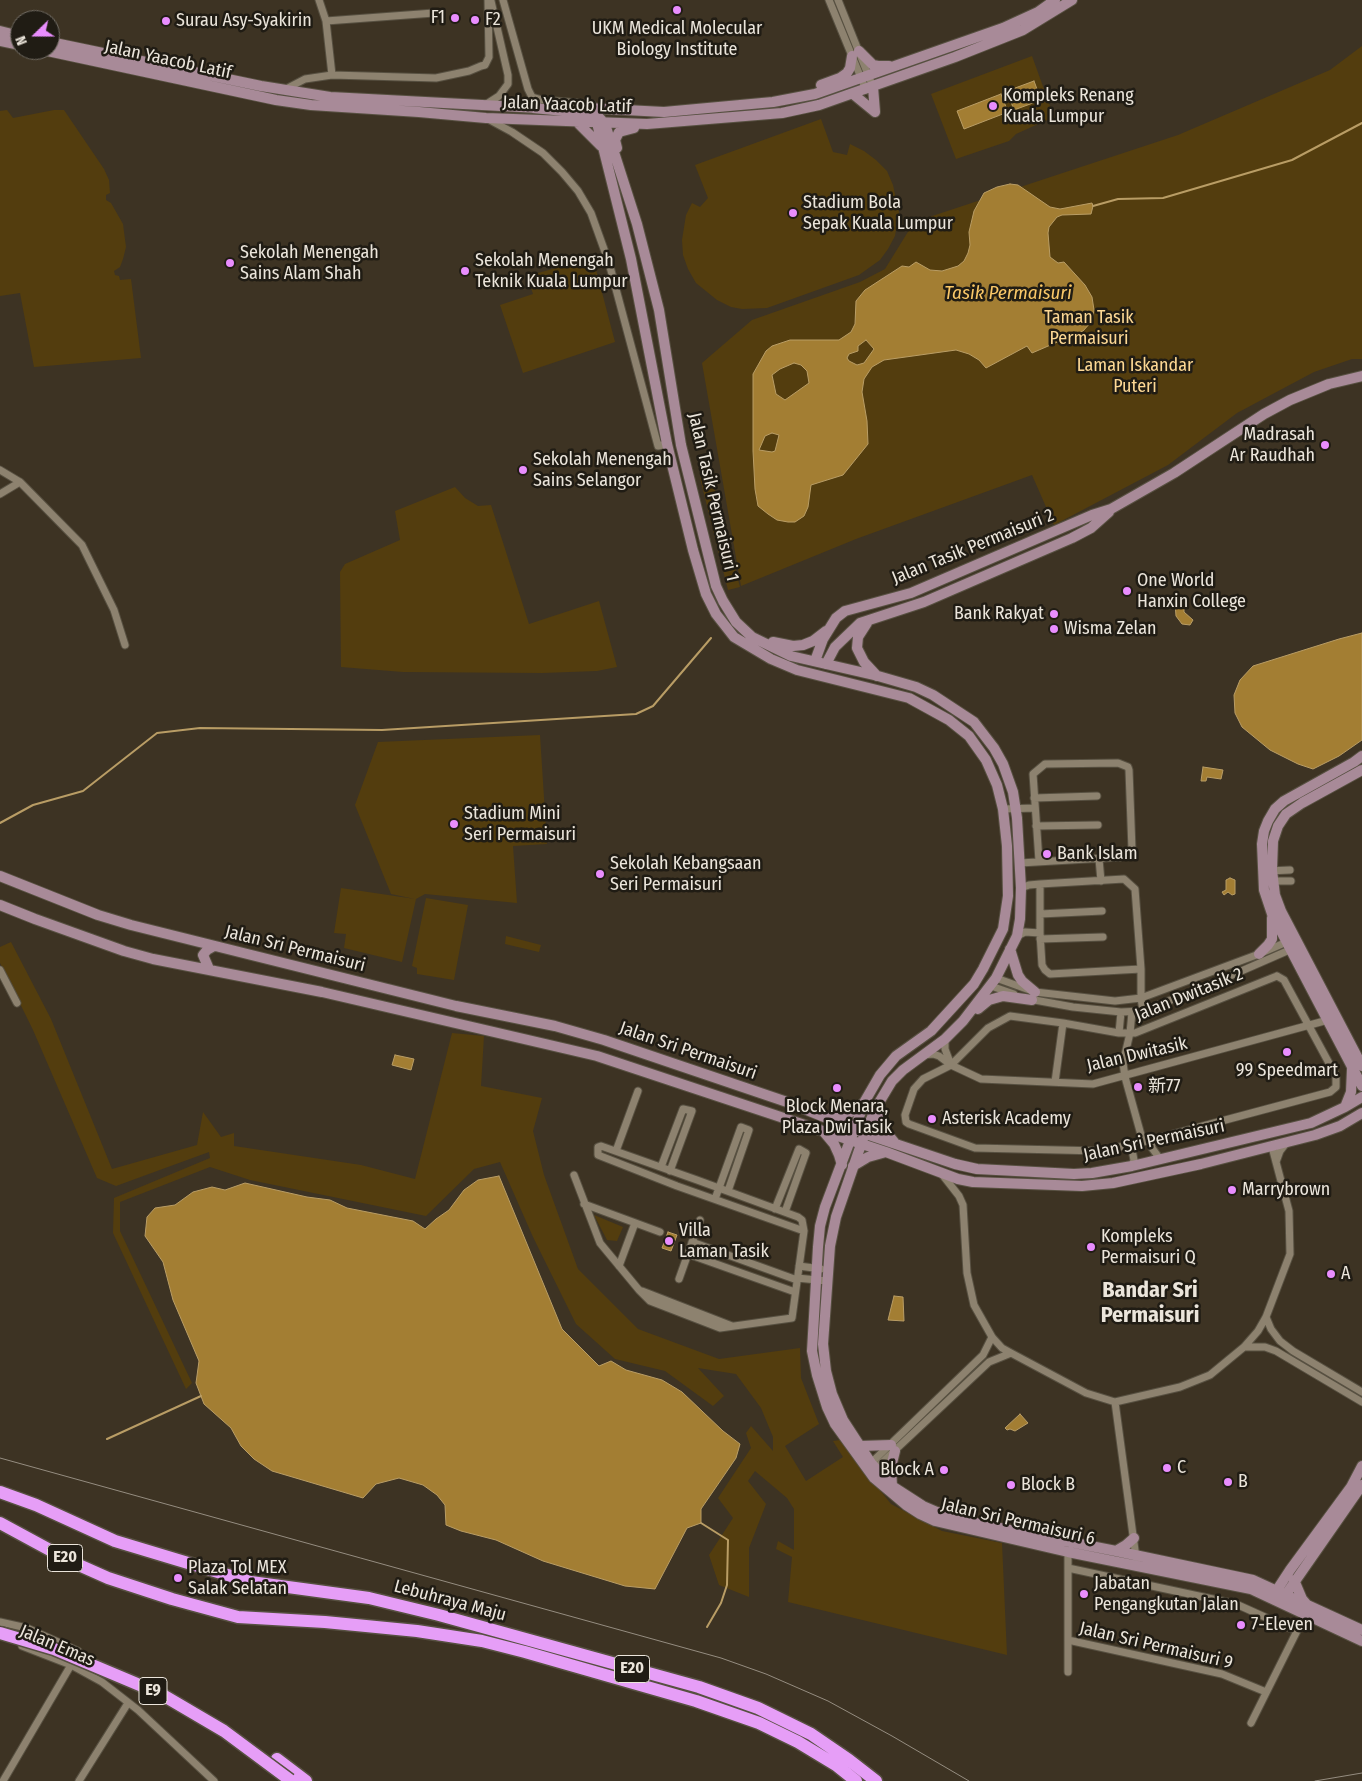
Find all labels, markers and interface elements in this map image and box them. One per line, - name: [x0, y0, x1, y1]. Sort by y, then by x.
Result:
- marker: UKM Medical Molecular Biology Institute: [671, 4, 683, 16]
- place label: F1: [431, 7, 445, 29]
- place label: F2: [485, 9, 501, 31]
- north arrow: [10, 10, 60, 60]
- place label: Surau Asy-Syakirin: [176, 10, 312, 32]
- marker: F1: [449, 12, 461, 24]
- marker: F2: [469, 14, 481, 26]
- marker: Surau Asy-Syakirin: [160, 15, 172, 27]
- place label: UKM Medical Molecular Biology Institute: [592, 18, 762, 60]
- text: N: [12, 33, 31, 48]
- street label: Jalan Yaacob Latif: [103, 36, 233, 84]
- place label: Kompleks Renang Kuala Lumpur: [1003, 85, 1134, 128]
- street label: Jalan Yaacob Latif: [502, 92, 632, 118]
- marker: Kompleks Renang Kuala Lumpur: [987, 100, 999, 112]
- place label: Stadium Bola Sepak Kuala Lumpur: [803, 192, 953, 234]
- marker: Stadium Bola Sepak Kuala Lumpur: [787, 207, 799, 219]
- place label: Sekolah Menengah Sains Alam Shah: [240, 242, 379, 284]
- place label: Sekolah Menengah Teknik Kuala Lumpur: [475, 250, 628, 292]
- marker: Sekolah Menengah Sains Alam Shah: [224, 257, 236, 269]
- marker: Sekolah Menengah Teknik Kuala Lumpur: [459, 265, 471, 277]
- water label: Tasik Permaisuri: [944, 283, 1072, 305]
- park label: Taman Tasik Permaisuri: [1044, 307, 1134, 350]
- park label: Laman Iskandar Puteri: [1077, 355, 1193, 398]
- street label: Jalan Tasik Permaisuri 1: [683, 411, 743, 583]
- place label: Madrasah Ar Raudhah: [1230, 424, 1315, 466]
- marker: Madrasah Ar Raudhah: [1319, 439, 1331, 451]
- place label: Sekolah Menengah Sains Selangor: [533, 449, 672, 492]
- marker: Sekolah Menengah Sains Selangor: [517, 464, 529, 476]
- street label: Jalan Tasik Permaisuri 2: [889, 505, 1057, 589]
- place label: One World Hanxin College: [1137, 570, 1246, 612]
- marker: One World Hanxin College: [1121, 585, 1133, 597]
- place label: Bank Rakyat: [954, 603, 1044, 625]
- marker: Bank Rakyat: [1048, 608, 1060, 620]
- place label: Wisma Zelan: [1064, 618, 1157, 640]
- marker: Wisma Zelan: [1048, 623, 1060, 635]
- place label: Stadium Mini Seri Permaisuri: [464, 803, 576, 846]
- marker: Stadium Mini Seri Permaisuri: [448, 818, 460, 830]
- place label: Bank Islam: [1057, 843, 1137, 865]
- marker: Bank Islam: [1041, 848, 1053, 860]
- place label: Sekolah Kebangsaan Seri Permaisuri: [610, 853, 762, 896]
- marker: Sekolah Kebangsaan Seri Permaisuri: [594, 868, 606, 880]
- street label: Jalan Sri Permaisuri: [223, 921, 367, 977]
- street label: Jalan Dwitasik 2: [1132, 963, 1246, 1027]
- street label: Jalan Sri Permaisuri: [616, 1017, 760, 1085]
- street label: Jalan Dwitasik: [1085, 1033, 1189, 1077]
- marker: 99 Speedmart: [1281, 1046, 1293, 1058]
- place label: 99 Speedmart: [1236, 1060, 1338, 1082]
- place label: 新77: [1148, 1076, 1181, 1098]
- marker: 新77: [1132, 1081, 1144, 1093]
- marker: Block Menara, Plaza Dwi Tasik: [831, 1082, 843, 1094]
- place label: Block Menara, Plaza Dwi Tasik: [782, 1096, 892, 1138]
- place label: Asterisk Academy: [942, 1108, 1071, 1130]
- marker: Asterisk Academy: [926, 1113, 938, 1125]
- street label: Jalan Sri Permaisuri: [1081, 1115, 1227, 1167]
- place label: Marrybrown: [1242, 1179, 1330, 1201]
- marker: Marrybrown: [1226, 1184, 1238, 1196]
- place label: Villa Laman Tasik: [679, 1220, 769, 1262]
- place label: Kompleks Permaisuri Q: [1101, 1226, 1196, 1268]
- marker: Villa Laman Tasik: [663, 1235, 675, 1247]
- marker: Kompleks Permaisuri Q: [1085, 1241, 1097, 1253]
- place label: A: [1341, 1263, 1350, 1285]
- marker: A: [1325, 1268, 1337, 1280]
- district label: Bandar Sri Permaisuri: [1101, 1278, 1199, 1330]
- place label: C: [1177, 1457, 1186, 1479]
- place label: Block A: [880, 1459, 934, 1481]
- marker: C: [1161, 1462, 1173, 1474]
- marker: Block A: [938, 1464, 950, 1476]
- place label: B: [1238, 1471, 1248, 1493]
- place label: Block B: [1021, 1474, 1075, 1496]
- marker: B: [1222, 1476, 1234, 1488]
- marker: Block B: [1005, 1479, 1017, 1491]
- street label: Jalan Sri Permaisuri 6: [939, 1494, 1097, 1550]
- road number: E20: [48, 1545, 82, 1572]
- place label: Plaza Tol MEX Salak Selatan: [188, 1557, 287, 1600]
- marker: Plaza Tol MEX Salak Selatan: [172, 1572, 184, 1584]
- place label: Jabatan Pengangkutan Jalan: [1094, 1573, 1239, 1616]
- street label: Lebuhraya Maju: [391, 1576, 509, 1626]
- marker: Jabatan Pengangkutan Jalan: [1078, 1588, 1090, 1600]
- place label: 7-Eleven: [1251, 1614, 1313, 1636]
- street label: Jalan Sri Permaisuri 9: [1077, 1618, 1235, 1674]
- marker: 7-Eleven: [1235, 1619, 1247, 1631]
- street label: Jalan Emas: [16, 1621, 98, 1671]
- road number: E20: [614, 1656, 650, 1682]
- road number: E9: [139, 1678, 167, 1704]

